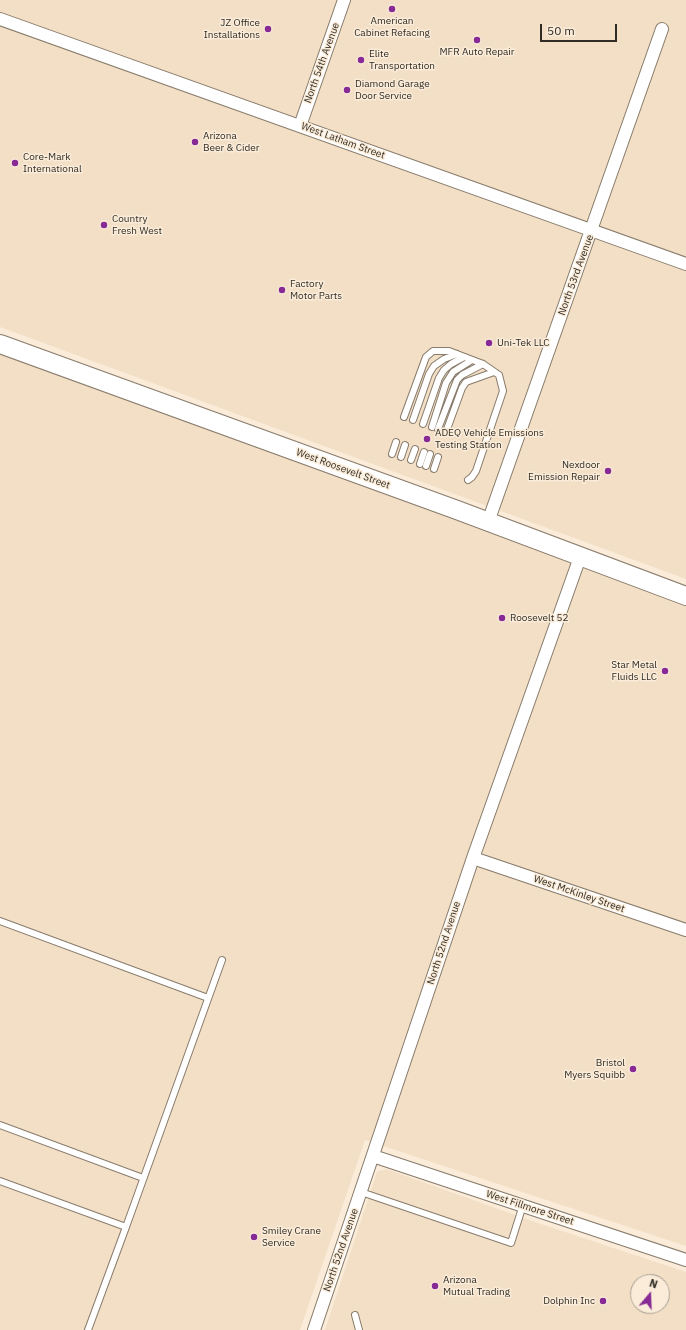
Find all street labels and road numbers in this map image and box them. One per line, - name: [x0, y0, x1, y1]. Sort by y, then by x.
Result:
- street label: North 54th Avenue: [302, 21, 342, 105]
- street label: West Latham Street: [299, 120, 387, 162]
- street label: North 53rd Avenue: [556, 233, 596, 317]
- street label: West Roosevelt Street: [294, 446, 392, 492]
- street label: West McKinley Street: [532, 873, 626, 915]
- street label: North 52nd Avenue: [425, 900, 463, 986]
- street label: West Fillmore Street: [485, 1188, 575, 1228]
- street label: North 52nd Avenue: [321, 1207, 361, 1293]

